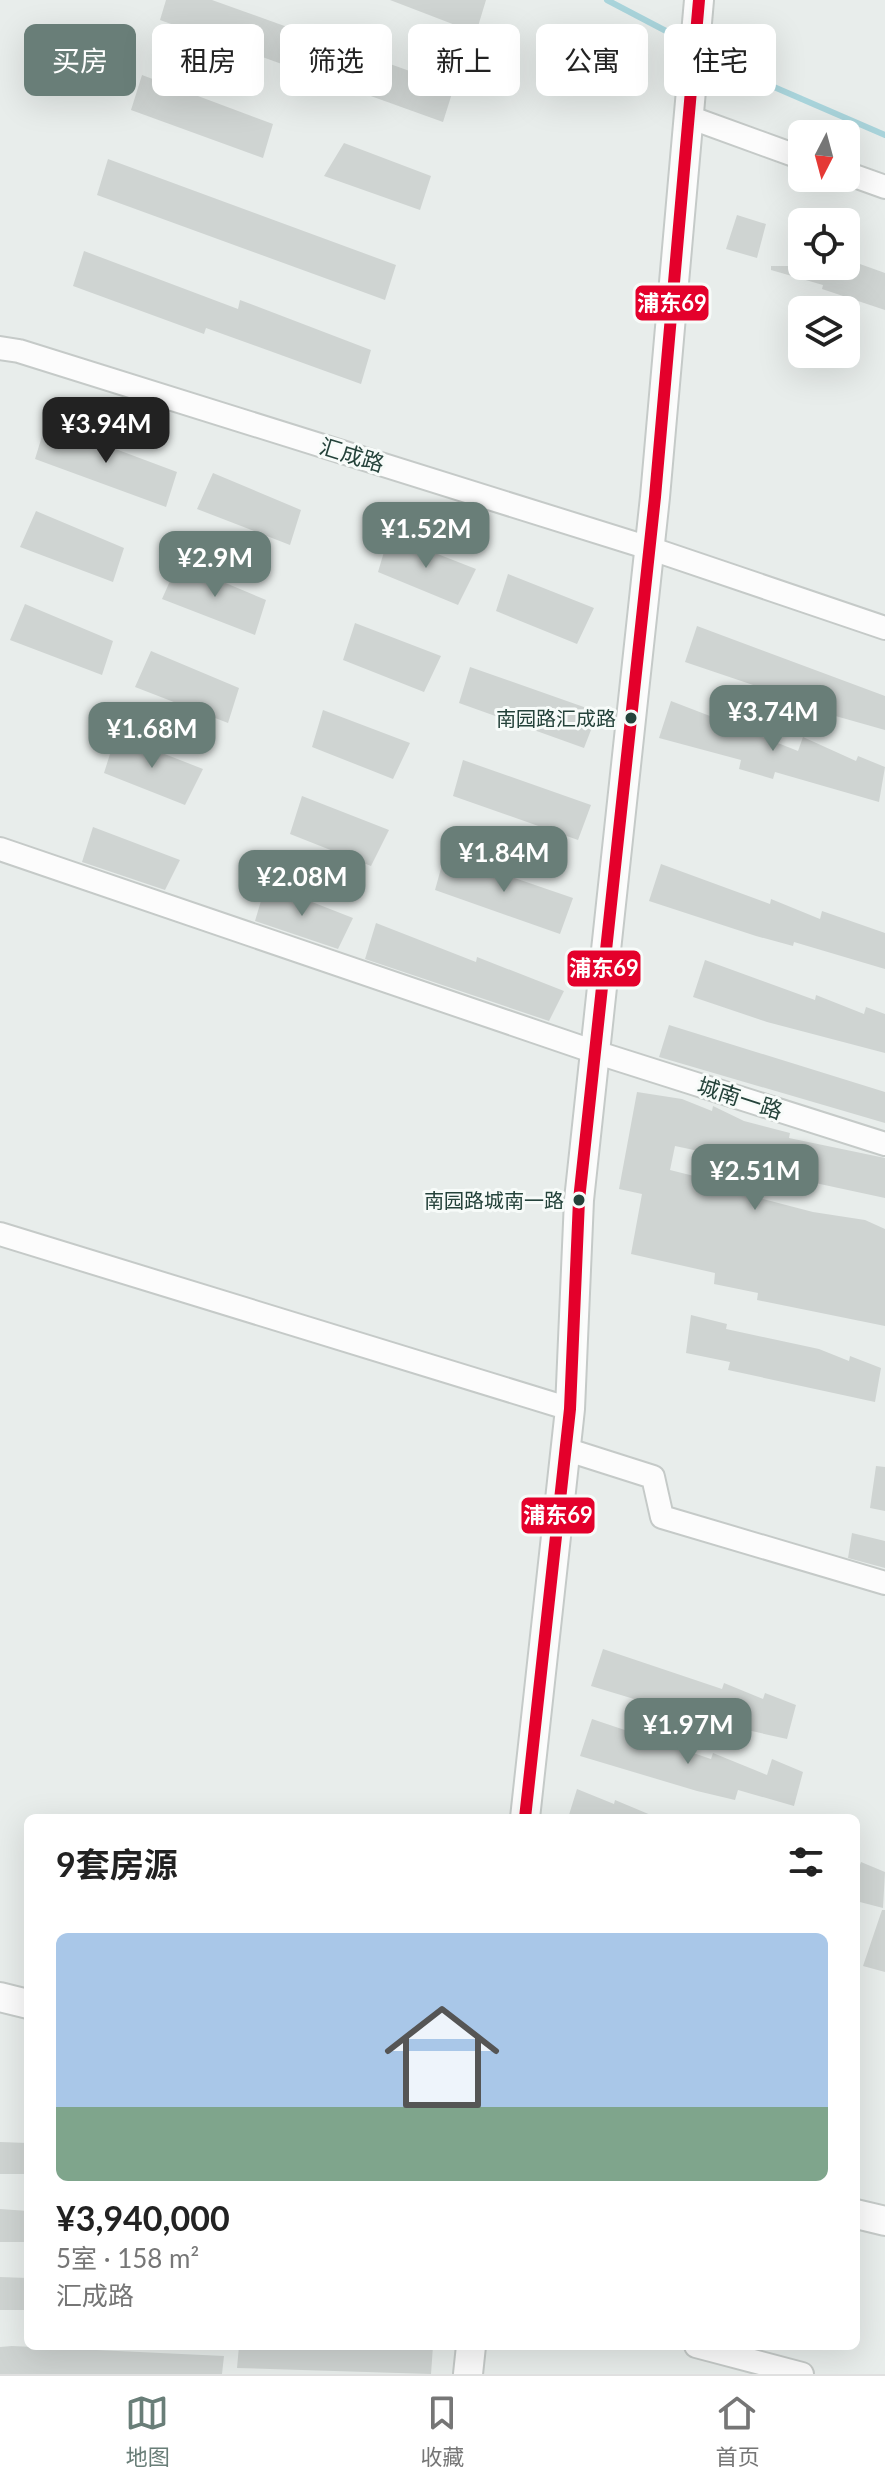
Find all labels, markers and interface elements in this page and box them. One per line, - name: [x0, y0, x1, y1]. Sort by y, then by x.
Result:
- chip: 买房: [24, 24, 136, 96]
- chip: 租房: [152, 24, 264, 96]
- chip: 筛选: [280, 24, 392, 96]
- chip: 新上: [408, 24, 520, 96]
- chip: 公寓: [536, 24, 648, 96]
- chip: 住宅: [664, 24, 776, 96]
- north arrow: [788, 120, 860, 192]
- map controls: [788, 120, 860, 368]
- button: locate: [788, 208, 860, 280]
- line badge: 浦东69: [634, 284, 710, 322]
- text: 浦东69: [637, 289, 707, 316]
- button: layers: [788, 296, 860, 368]
- pin: ¥3.94M: [41, 397, 171, 465]
- text: ¥3.94M: [60, 407, 152, 439]
- street label: 汇成路: [317, 432, 388, 477]
- pin: ¥1.52M: [361, 502, 491, 570]
- text: ¥1.52M: [380, 512, 472, 544]
- pin: ¥2.9M: [159, 531, 271, 599]
- text: ¥2.9M: [177, 541, 253, 573]
- pin: ¥3.74M: [708, 685, 838, 753]
- text: ¥3.74M: [727, 695, 819, 727]
- pin: ¥1.68M: [87, 702, 217, 770]
- place label: 南园路汇成路: [496, 706, 616, 730]
- marker: 南园路汇成路: [623, 710, 639, 726]
- text: ¥1.68M: [106, 712, 198, 744]
- pin: ¥1.84M: [439, 826, 569, 894]
- text: ¥1.84M: [458, 836, 550, 868]
- pin: ¥2.08M: [237, 850, 367, 918]
- text: ¥2.08M: [256, 860, 348, 892]
- line badge: 浦东69: [566, 949, 642, 988]
- text: 浦东69: [569, 954, 639, 981]
- street label: 城南一路: [694, 1071, 786, 1124]
- pin: ¥2.51M: [690, 1144, 820, 1212]
- text: ¥2.51M: [709, 1154, 801, 1186]
- place label: 南园路城南一路: [424, 1188, 564, 1212]
- marker: 南园路城南一路: [571, 1192, 587, 1208]
- line badge: 浦东69: [520, 1496, 596, 1535]
- text: 浦东69: [523, 1501, 593, 1528]
- pin: ¥1.97M: [623, 1698, 753, 1766]
- text: ¥1.97M: [642, 1708, 734, 1740]
- icon: filters: [784, 1840, 828, 1884]
- text: 9套房源: [56, 1843, 178, 1884]
- icon: home: [370, 1985, 514, 2129]
- text: ¥3,940,000: [56, 2197, 230, 2238]
- text: 5室 · 158 m²: [56, 2242, 199, 2274]
- text: 汇成路: [56, 2279, 134, 2311]
- tab: 地图: [125, 2391, 170, 2471]
- tab: 收藏: [420, 2391, 465, 2471]
- tab: 首页: [715, 2391, 760, 2471]

